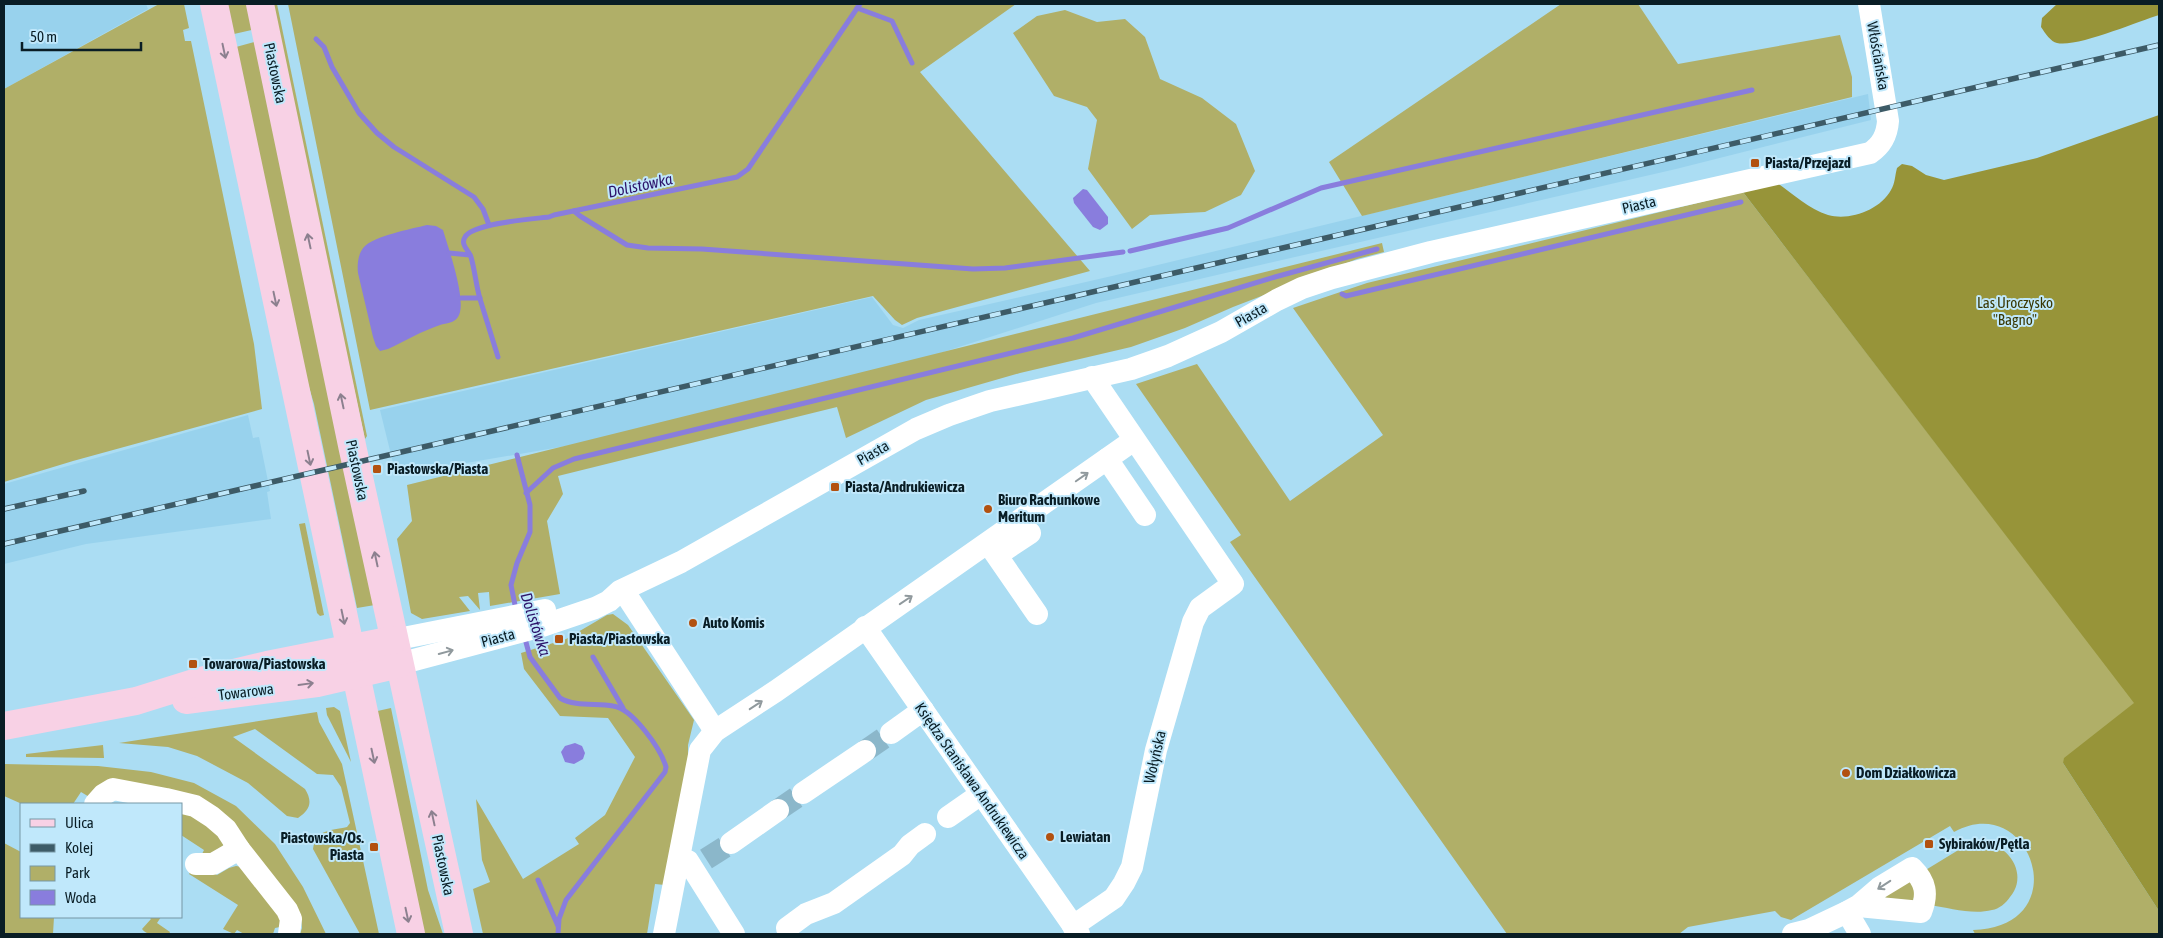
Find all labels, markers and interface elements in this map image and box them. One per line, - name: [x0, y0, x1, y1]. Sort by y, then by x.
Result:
- scale bar: [22, 20, 141, 52]
- street label: Włościańska: [1864, 20, 1893, 91]
- text: 50 m: [30, 28, 57, 45]
- street label: Piastowska: [261, 41, 290, 105]
- one-way arrow: [220, 43, 229, 59]
- place label: Piasta/Przejazd: [1765, 154, 1851, 171]
- marker: Piasta/Przejazd: [1749, 157, 1761, 169]
- water label: Dolistówka: [606, 169, 674, 201]
- street label: Piasta: [1620, 192, 1657, 217]
- one-way arrow: [304, 234, 314, 250]
- one-way arrow: [271, 290, 280, 306]
- park label: Las Uroczysko "Bagno": [1977, 294, 2053, 328]
- street label: Piasta: [1232, 299, 1270, 330]
- one-way arrow: [337, 393, 346, 409]
- street label: Piasta: [854, 437, 892, 468]
- street label: Piastowska: [343, 438, 372, 502]
- one-way arrow: [305, 449, 314, 465]
- place label: Piastowska/Piasta: [387, 460, 488, 477]
- marker: Piastowska/Piasta: [371, 463, 383, 475]
- one-way arrow: [1075, 472, 1089, 482]
- place label: Piasta/Andrukiewicza: [845, 478, 965, 495]
- marker: Piasta/Andrukiewicza: [829, 481, 841, 493]
- place label: Biuro Rachunkowe Meritum: [998, 491, 1100, 525]
- marker: Biuro Rachunkowe Meritum: [982, 503, 994, 515]
- one-way arrow: [371, 552, 380, 568]
- water label: Dolistówka: [517, 590, 555, 658]
- one-way arrow: [898, 595, 912, 605]
- one-way arrow: [338, 608, 348, 624]
- place label: Auto Komis: [702, 614, 765, 631]
- marker: Auto Komis: [687, 617, 699, 629]
- street label: Piasta: [479, 625, 517, 650]
- place label: Piasta/Piastowska: [569, 630, 670, 647]
- marker: Piasta/Piastowska: [553, 633, 565, 645]
- one-way arrow: [438, 647, 454, 656]
- place label: Towarowa/Piastowska: [203, 655, 325, 672]
- marker: Towarowa/Piastowska: [187, 658, 199, 670]
- one-way arrow: [298, 679, 314, 689]
- street label: Towarowa: [217, 680, 275, 703]
- one-way arrow: [748, 699, 762, 709]
- street label: Księdza Stanisława Andrukiewicza: [912, 699, 1033, 862]
- street label: Wołyńska: [1140, 729, 1169, 785]
- one-way arrow: [368, 747, 378, 763]
- place label: Dom Działkowicza: [1856, 764, 1956, 781]
- marker: Dom Działkowicza: [1840, 767, 1852, 779]
- legend: [20, 803, 182, 918]
- one-way arrow: [428, 811, 437, 827]
- text: Ulica: [65, 814, 94, 831]
- place label: Lewiatan: [1060, 828, 1110, 845]
- place label: Piastowska/Os. Piasta: [280, 829, 364, 863]
- marker: Lewiatan: [1044, 831, 1056, 843]
- street label: Piastowska: [429, 833, 458, 897]
- place label: Sybiraków/Pętla: [1939, 835, 2030, 852]
- marker: Sybiraków/Pętla: [1923, 838, 1935, 850]
- text: Kolej: [65, 839, 93, 856]
- marker: Piastowska/Os. Piasta: [368, 841, 380, 853]
- text: Park: [65, 864, 90, 881]
- one-way arrow: [1877, 881, 1891, 891]
- text: Woda: [65, 889, 97, 906]
- one-way arrow: [403, 906, 412, 922]

